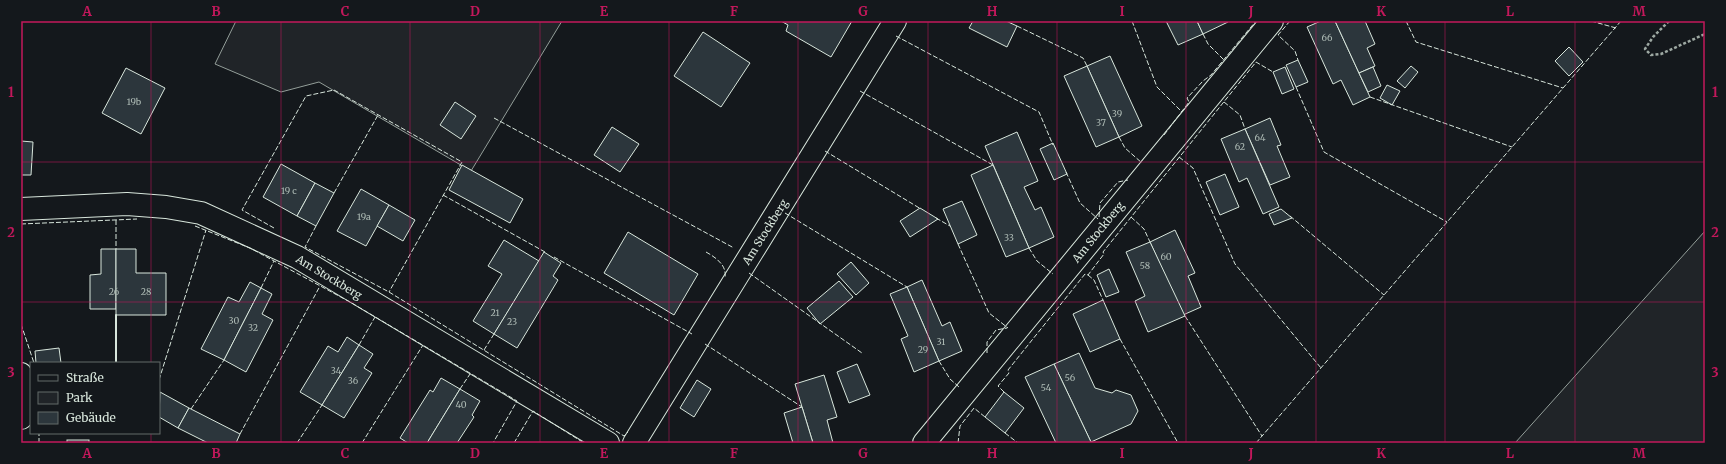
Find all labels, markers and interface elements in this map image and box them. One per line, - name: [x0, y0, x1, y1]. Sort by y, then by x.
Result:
- text: A: [81, 3, 92, 20]
- text: B: [211, 3, 221, 20]
- text: C: [341, 3, 350, 20]
- text: D: [470, 3, 480, 20]
- text: E: [600, 3, 609, 20]
- text: F: [730, 3, 738, 20]
- text: G: [858, 3, 868, 20]
- text: H: [987, 3, 998, 20]
- text: I: [1119, 3, 1125, 20]
- text: J: [1247, 3, 1254, 20]
- text: K: [1376, 3, 1386, 20]
- text: L: [1506, 3, 1515, 20]
- text: M: [1632, 3, 1646, 20]
- house number: 66: [1322, 32, 1333, 43]
- text: 1: [8, 84, 14, 101]
- text: 1: [1712, 84, 1718, 101]
- house number: 19b: [127, 96, 142, 107]
- house number: 39: [1112, 108, 1122, 119]
- house number: 37: [1096, 117, 1106, 128]
- house number: 64: [1255, 132, 1266, 143]
- house number: 62: [1235, 141, 1245, 152]
- house number: 19 c: [281, 185, 297, 196]
- street label: Am Stockberg: [739, 196, 791, 268]
- street label: Am Stockberg: [1068, 198, 1127, 266]
- house number: 19a: [357, 211, 371, 222]
- text: 2: [7, 224, 15, 241]
- text: 2: [1711, 224, 1719, 241]
- house number: 33: [1004, 232, 1014, 243]
- street label: Am Stockberg: [292, 251, 365, 302]
- house number: 60: [1160, 251, 1172, 262]
- house number: 58: [1140, 260, 1150, 271]
- house number: 26: [109, 286, 120, 297]
- house number: 28: [141, 286, 151, 297]
- house number: 21: [490, 307, 500, 318]
- house number: 30: [229, 315, 240, 326]
- house number: 23: [507, 316, 517, 327]
- house number: 32: [248, 322, 258, 333]
- house number: 31: [937, 336, 945, 347]
- house number: 29: [918, 344, 928, 355]
- legend: [30, 362, 160, 434]
- text: 3: [7, 364, 15, 381]
- text: 3: [1711, 364, 1719, 381]
- house number: 34: [331, 365, 342, 376]
- text: Straße: [66, 370, 104, 385]
- house number: 56: [1065, 372, 1076, 383]
- house number: 36: [348, 375, 359, 386]
- house number: 54: [1041, 382, 1052, 393]
- text: Park: [66, 390, 93, 405]
- house number: 40: [455, 399, 467, 410]
- text: Gebäude: [66, 410, 116, 425]
- text: A: [81, 445, 92, 462]
- text: B: [211, 445, 221, 462]
- text: C: [341, 445, 350, 462]
- text: D: [470, 445, 480, 462]
- text: E: [600, 445, 609, 462]
- text: F: [730, 445, 738, 462]
- text: G: [858, 445, 868, 462]
- text: H: [987, 445, 998, 462]
- text: I: [1119, 445, 1125, 462]
- text: J: [1247, 445, 1254, 462]
- text: K: [1376, 445, 1386, 462]
- text: L: [1506, 445, 1515, 462]
- text: M: [1632, 445, 1646, 462]

